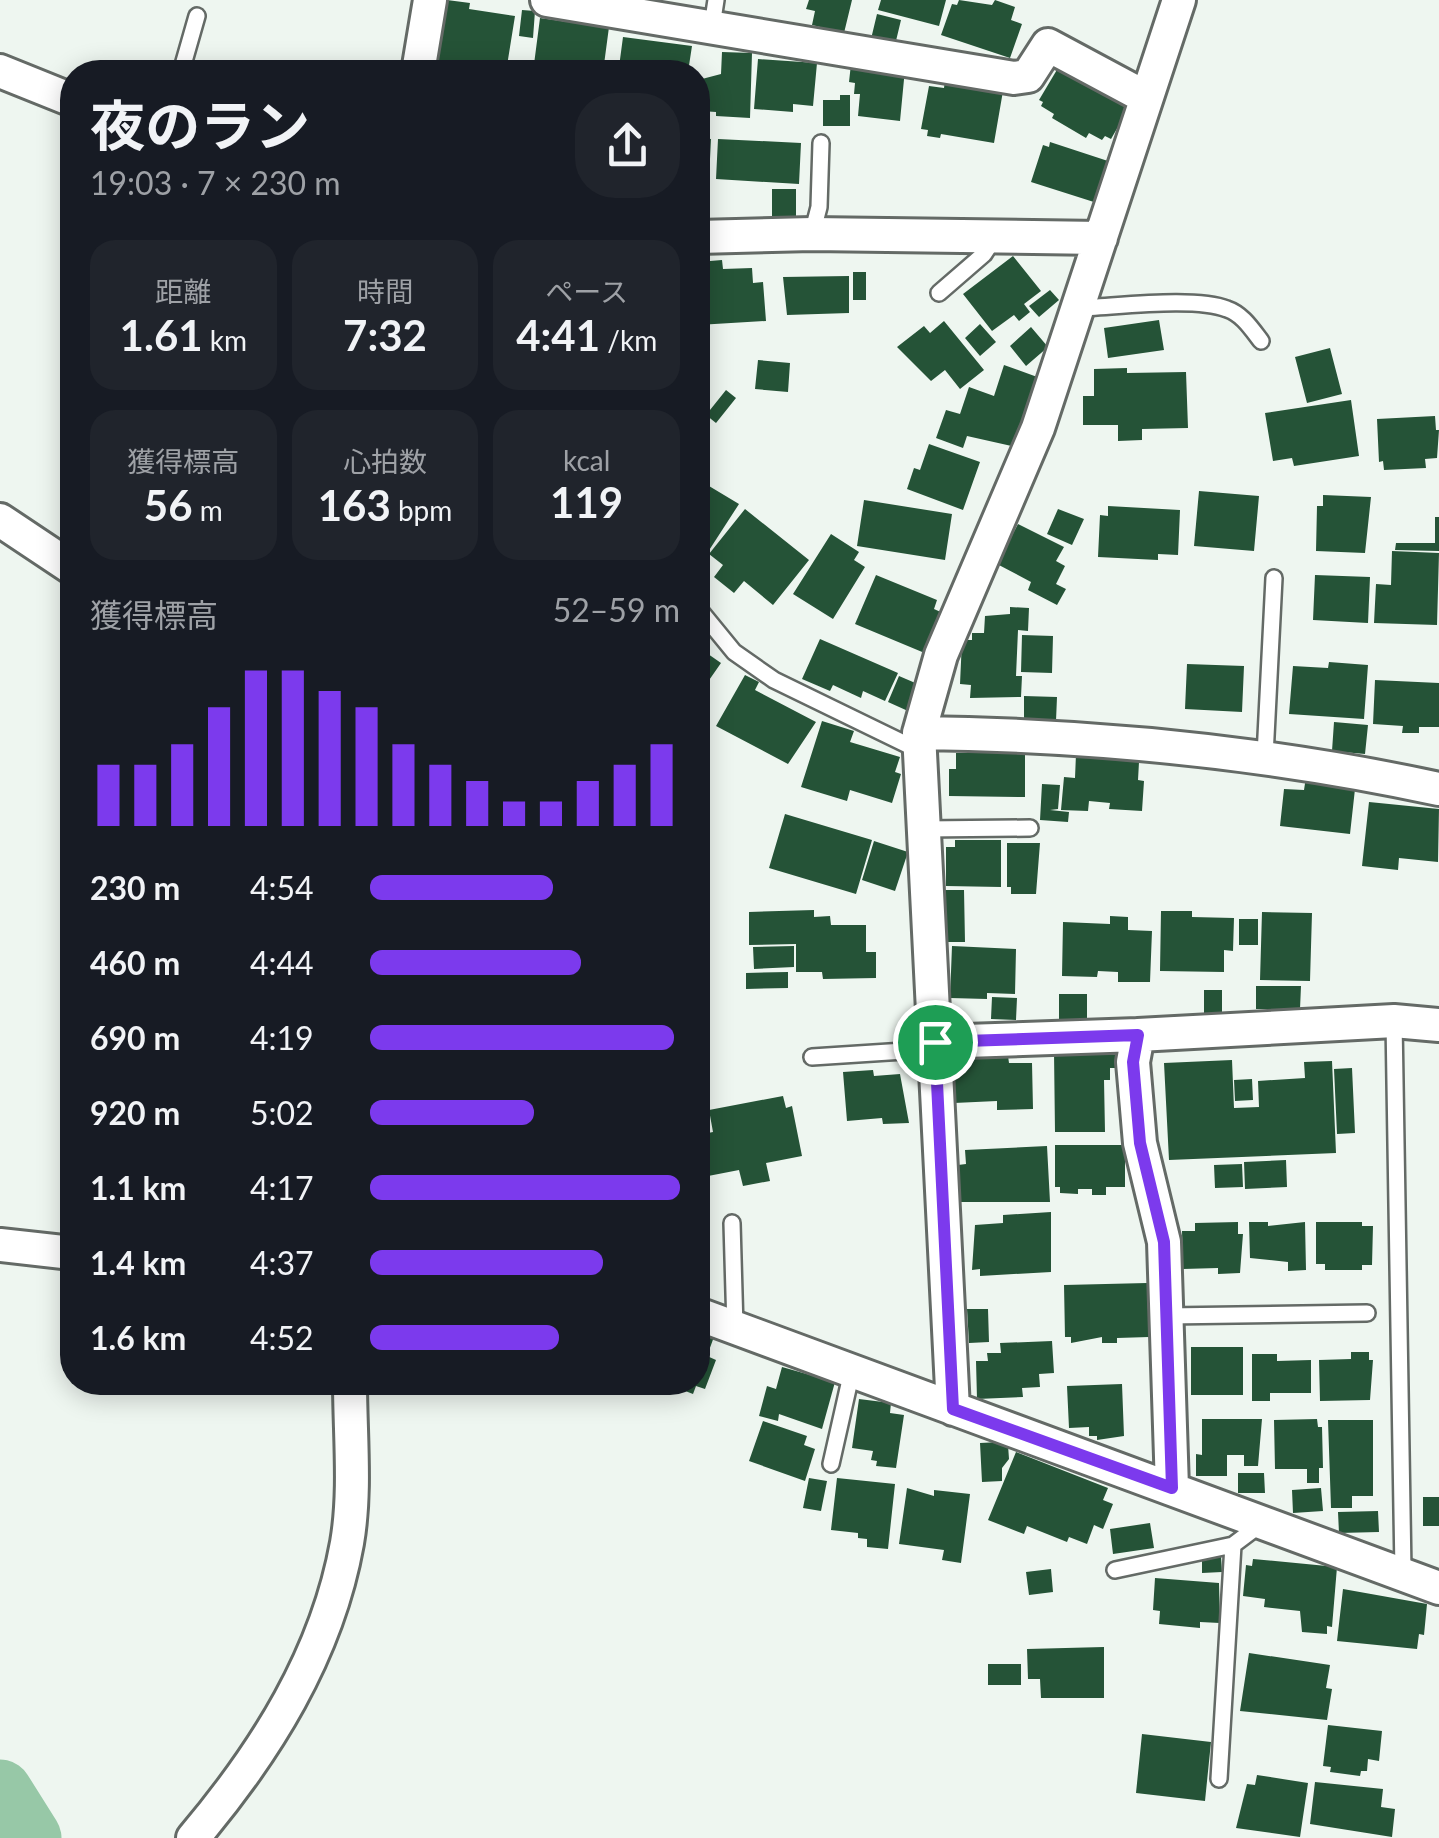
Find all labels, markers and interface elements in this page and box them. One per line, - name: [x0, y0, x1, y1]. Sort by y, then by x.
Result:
- text: 夜のラン: [90, 92, 310, 158]
- button: share: [575, 93, 680, 198]
- text: 19:03 · 7 × 230 m: [90, 163, 341, 202]
- text: 距離: [155, 274, 211, 308]
- text: 時間: [357, 274, 413, 308]
- text: ペース: [545, 274, 628, 308]
- text: 1.61: [120, 310, 203, 360]
- text: 7:32: [343, 310, 427, 360]
- text: 4:41: [516, 310, 600, 360]
- text: km: [203, 323, 247, 357]
- text: /km: [600, 323, 657, 357]
- text: kcal: [563, 443, 610, 477]
- text: 獲得標高: [127, 444, 239, 478]
- text: 心拍数: [343, 444, 427, 478]
- text: 119: [550, 477, 623, 527]
- text: 56: [144, 480, 193, 530]
- text: 163: [318, 480, 391, 530]
- text: m: [193, 493, 223, 527]
- text: bpm: [391, 493, 452, 527]
- text: 52–59 m: [553, 590, 680, 629]
- text: 獲得標高: [90, 595, 218, 634]
- text: 230 m: [90, 868, 180, 907]
- text: 4:54: [250, 868, 314, 907]
- text: 460 m: [90, 943, 180, 982]
- text: 4:44: [250, 943, 314, 982]
- pin: [893, 1000, 978, 1085]
- icon: arrive: [908, 1015, 963, 1070]
- text: 690 m: [90, 1018, 180, 1057]
- text: 4:19: [250, 1018, 314, 1057]
- text: 920 m: [90, 1093, 180, 1132]
- text: 5:02: [250, 1093, 314, 1132]
- text: 1.1 km: [90, 1168, 186, 1207]
- text: 4:17: [250, 1168, 314, 1207]
- text: 1.4 km: [90, 1243, 186, 1282]
- text: 4:37: [250, 1243, 314, 1282]
- text: 1.6 km: [90, 1318, 186, 1357]
- text: 4:52: [250, 1318, 314, 1357]

